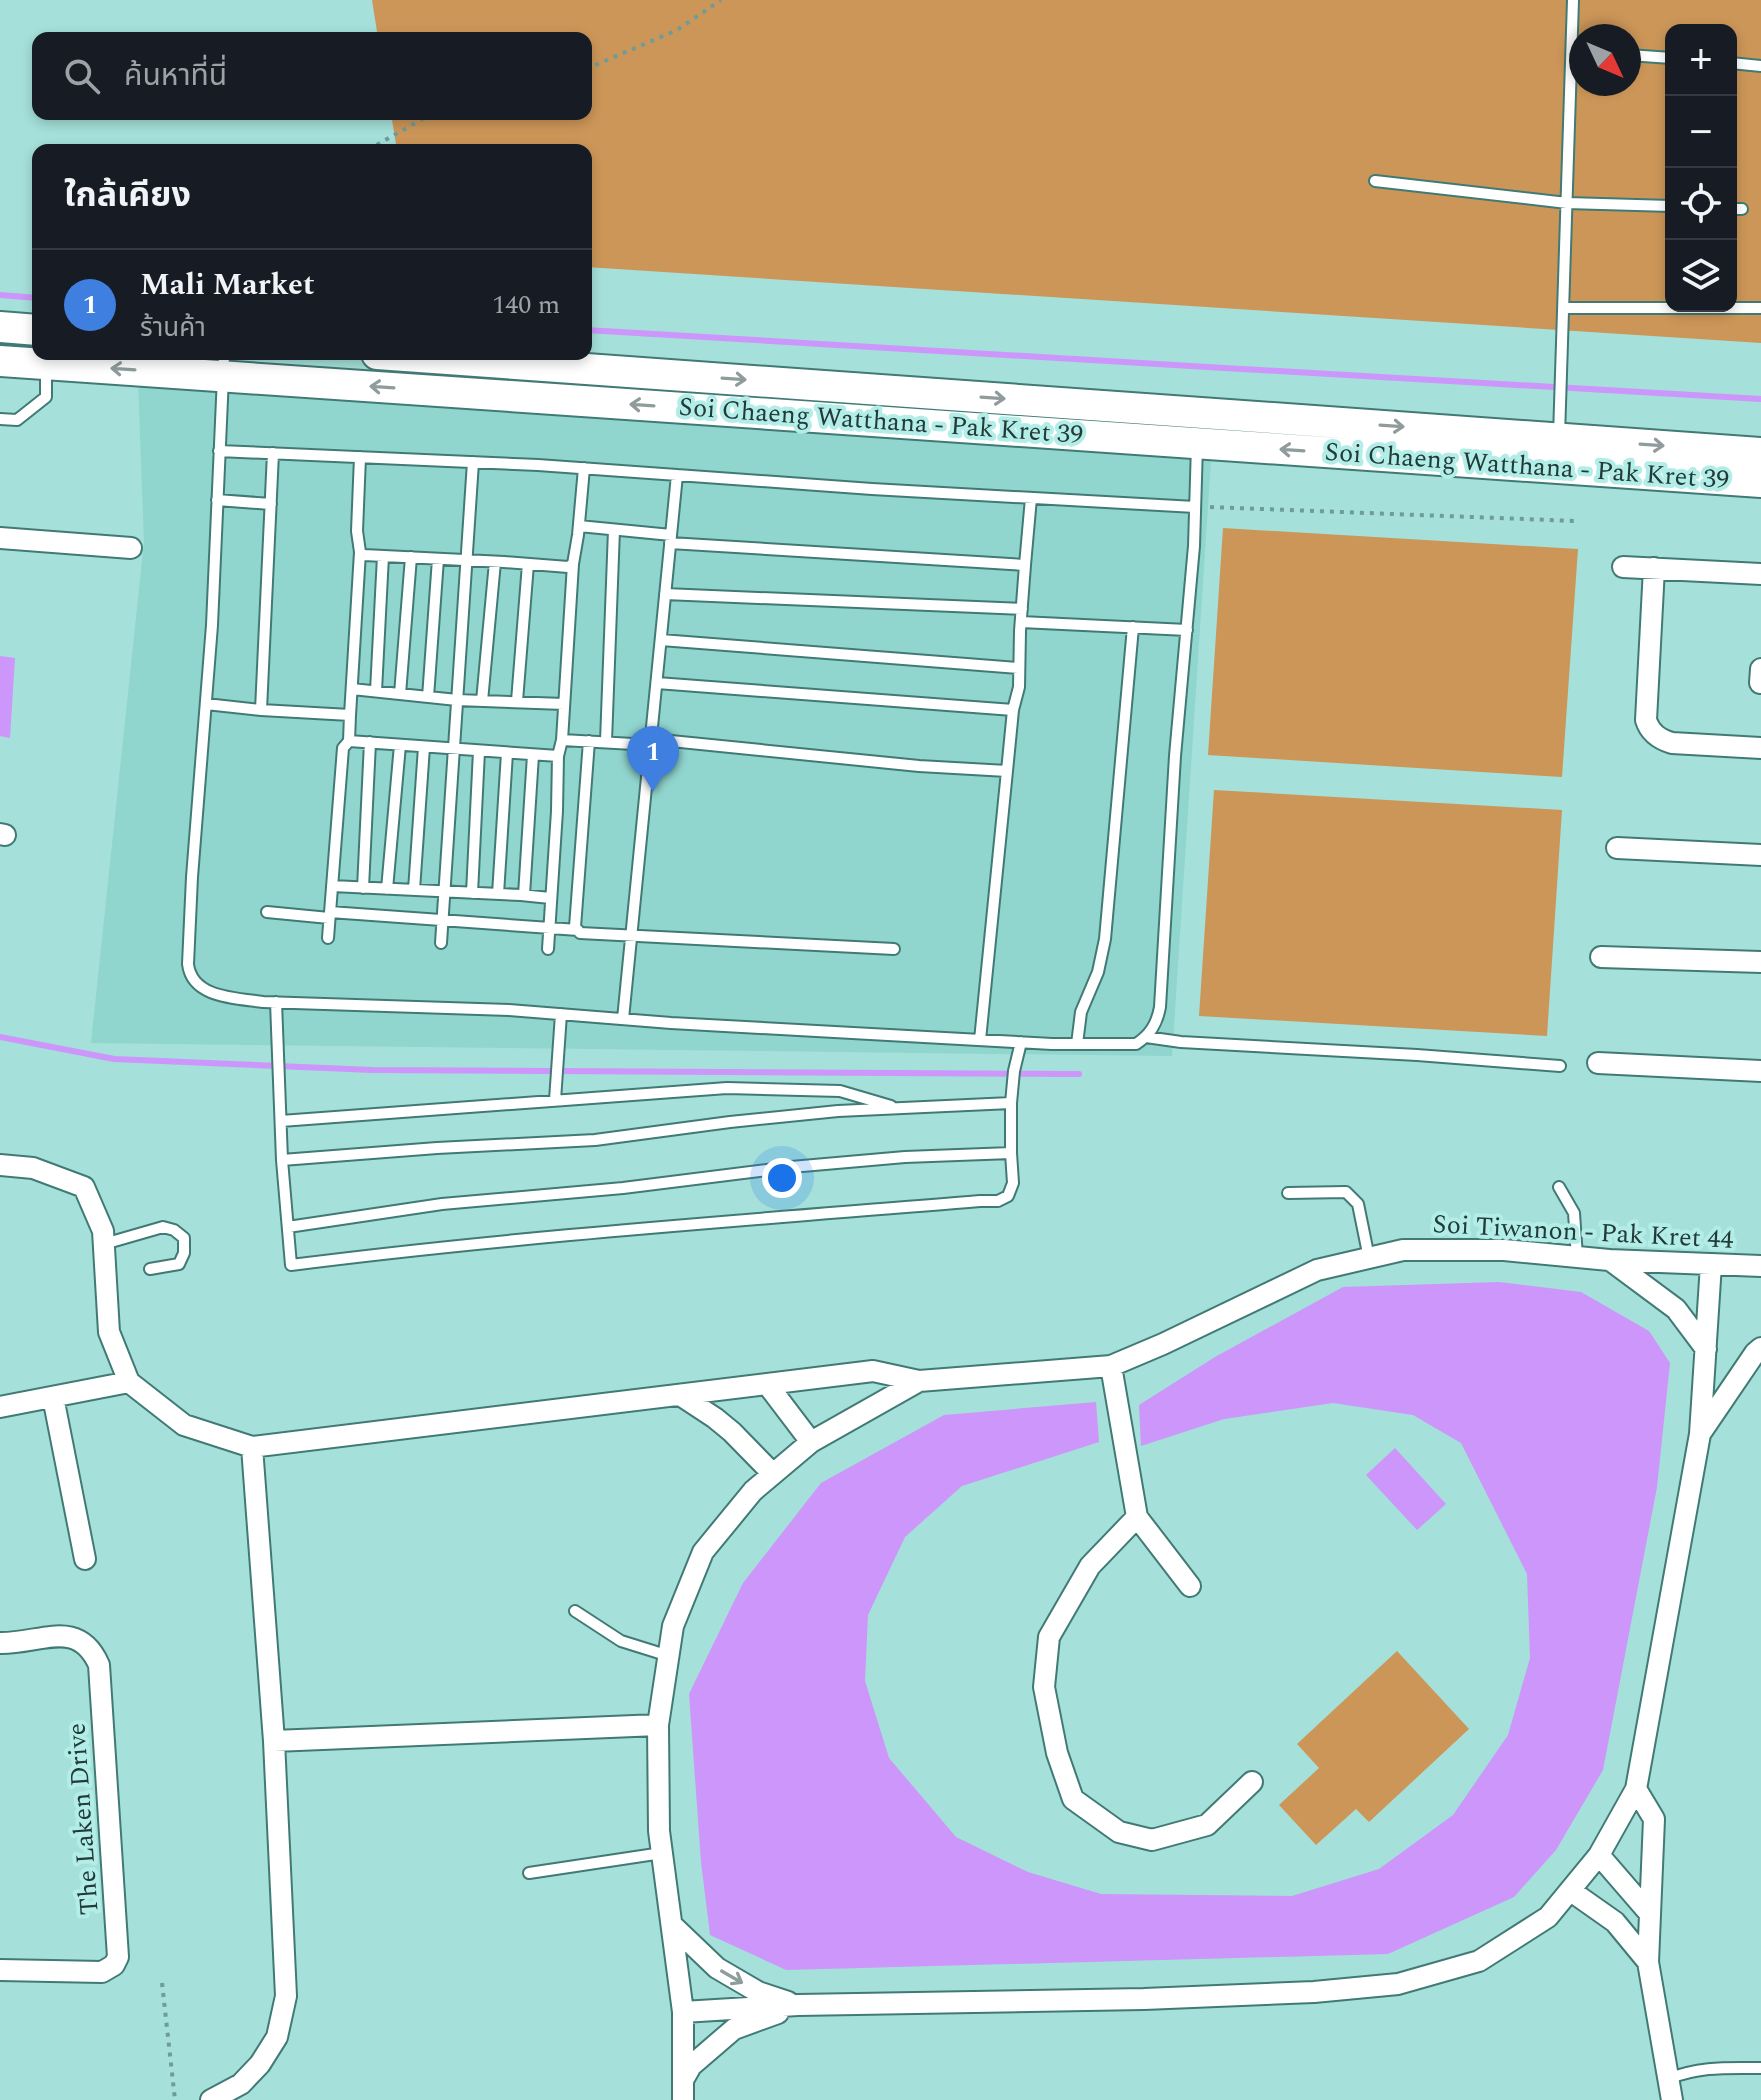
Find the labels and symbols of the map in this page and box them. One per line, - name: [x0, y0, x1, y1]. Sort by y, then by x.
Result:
- north arrow: [1569, 24, 1641, 96]
- one-way arrow: [110, 361, 137, 376]
- one-way arrow: [720, 372, 747, 387]
- one-way arrow: [369, 379, 396, 394]
- street label: Soi Chaeng Watthana - Pak Kret 39: [678, 387, 1084, 455]
- one-way arrow: [979, 391, 1006, 406]
- one-way arrow: [629, 397, 656, 412]
- one-way arrow: [1378, 419, 1405, 434]
- street label: Soi Chaeng Watthana - Pak Kret 39: [1324, 432, 1730, 500]
- one-way arrow: [1638, 438, 1665, 453]
- one-way arrow: [1279, 442, 1306, 457]
- pin: 1: [627, 726, 679, 792]
- your location: [762, 1158, 802, 1198]
- street label: Soi Tiwanon - Pak Kret 44: [1432, 1204, 1734, 1260]
- street label: The Laken Drive: [56, 1722, 110, 1916]
- one-way arrow: [720, 1969, 743, 1985]

